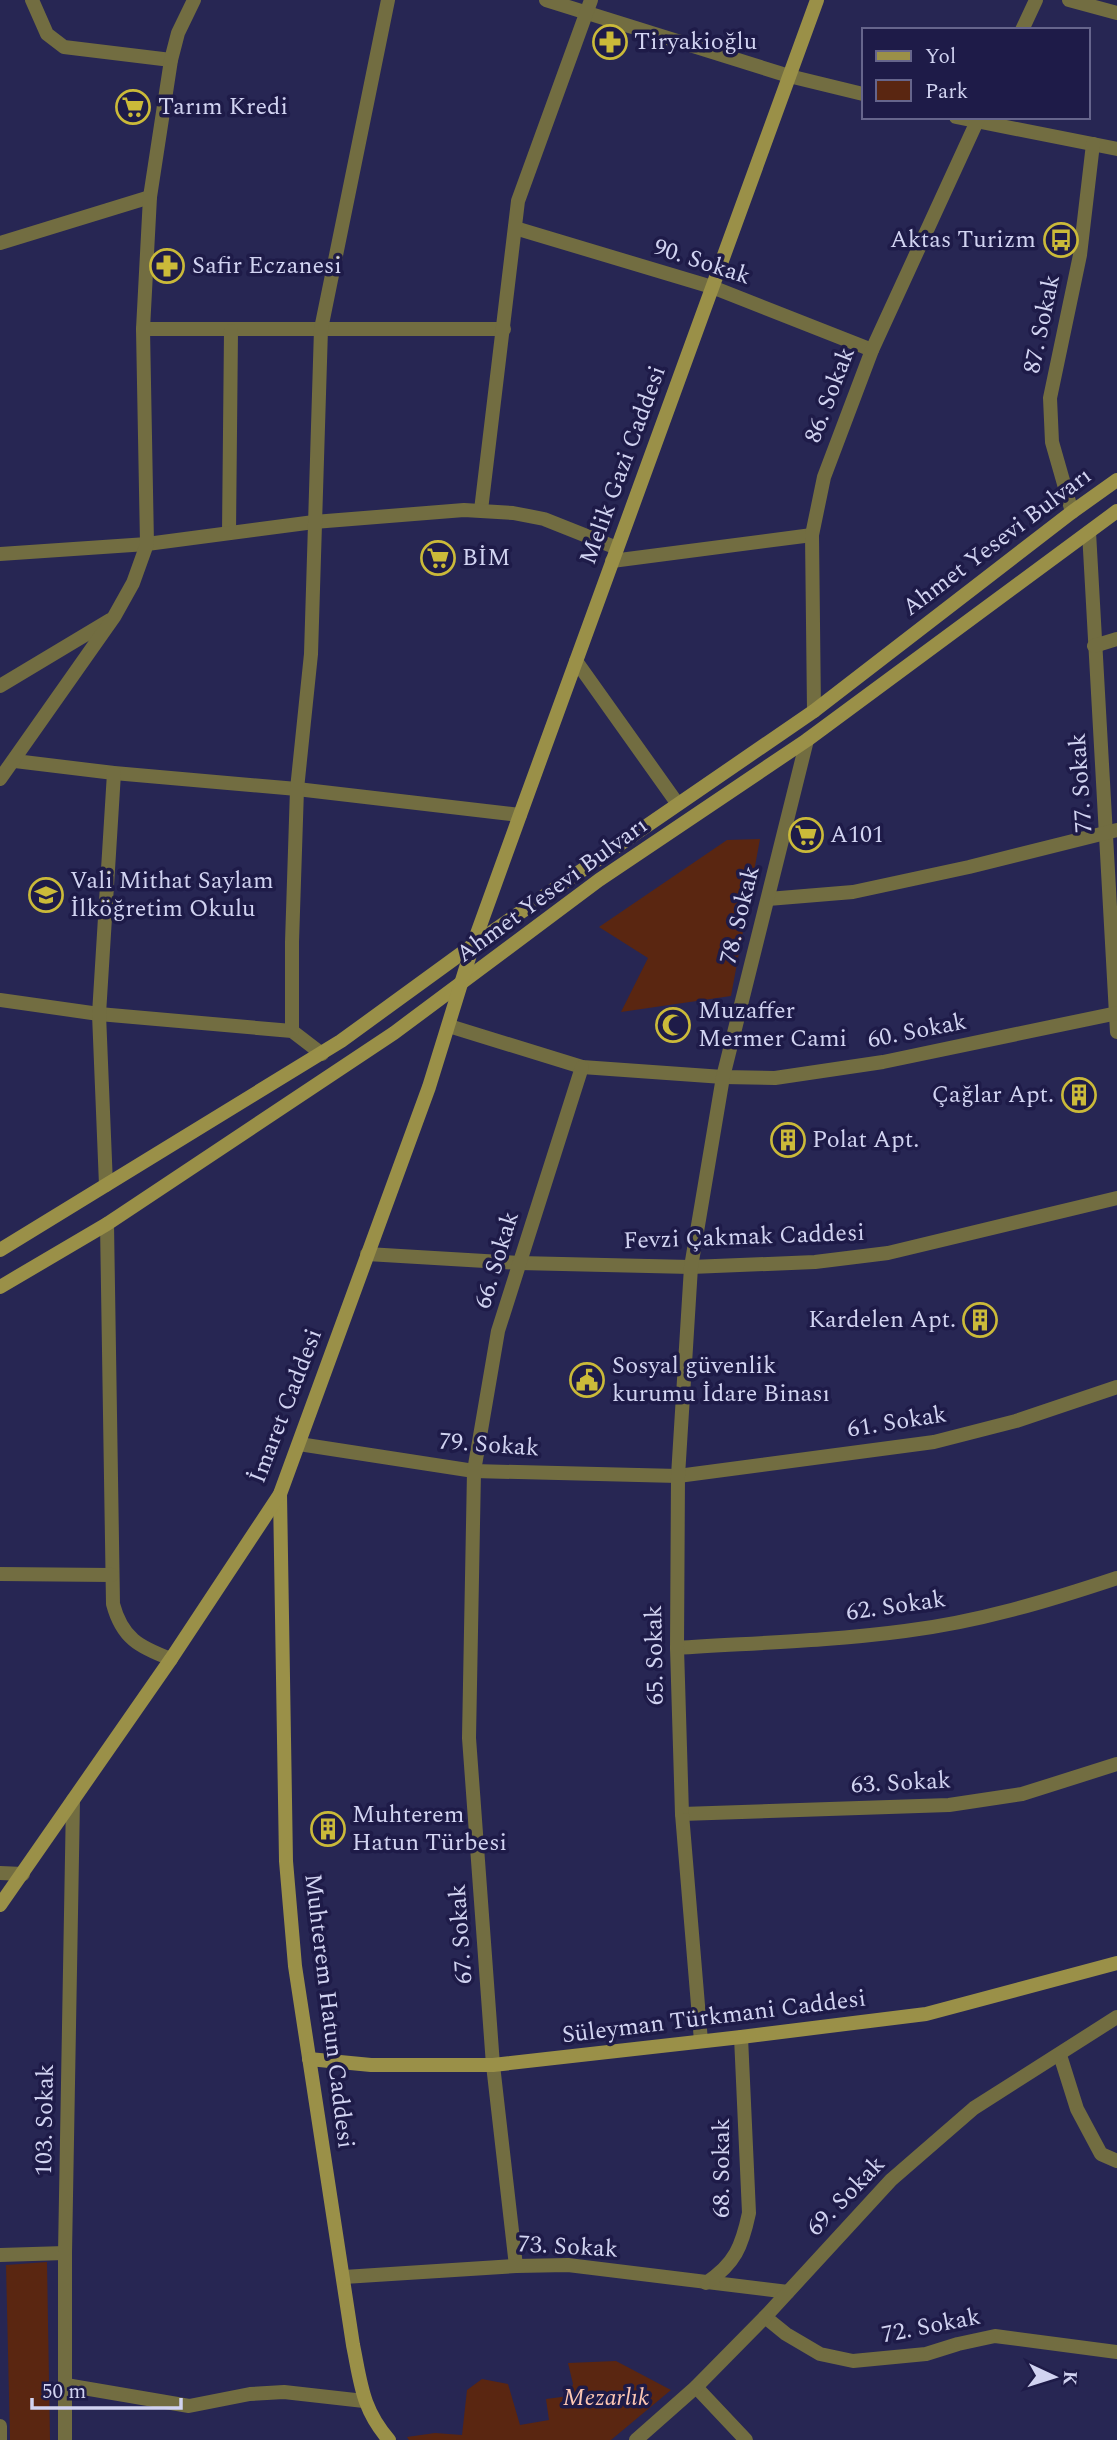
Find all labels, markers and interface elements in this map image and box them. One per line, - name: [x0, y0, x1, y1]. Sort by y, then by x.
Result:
- pharmacy icon: Tiryakioğlu: [591, 23, 629, 61]
- place label: Tiryakioğlu: [634, 24, 757, 60]
- legend: [862, 28, 1089, 119]
- text: Yol: [925, 41, 956, 73]
- text: Park: [925, 76, 969, 108]
- supermarket icon: Tarım Kredi: [114, 88, 152, 126]
- place label: Tarım Kredi: [158, 89, 288, 125]
- bus stop icon: Aktas Turizm: [1042, 221, 1080, 259]
- place label: Aktas Turizm: [890, 222, 1036, 258]
- street label: 90. Sokak: [649, 229, 755, 295]
- pharmacy icon: Safir Eczanesi: [148, 247, 186, 285]
- place label: Safir Eczanesi: [192, 248, 342, 284]
- street label: 87. Sokak: [1014, 271, 1070, 377]
- street label: 86. Sokak: [795, 342, 865, 448]
- street label: Melik Gazi Caddesi: [570, 361, 676, 569]
- street label: Ahmet Yesevi Bulvarı: [895, 459, 1099, 625]
- supermarket icon: BİM: [419, 539, 457, 577]
- place label: BİM: [462, 540, 510, 576]
- street label: 77. Sokak: [1060, 732, 1102, 834]
- street label: Ahmet Yesevi Bulvarı: [449, 808, 655, 972]
- supermarket icon: A101: [787, 816, 825, 854]
- place label: A101: [830, 817, 884, 853]
- street label: 78. Sokak: [710, 862, 770, 968]
- place label: Vali Mithat Saylam İlköğretim Okulu: [70, 863, 274, 927]
- school or university icon: Vali Mithat Saylam İlköğretim Okulu: [27, 876, 65, 914]
- place label: Muzaffer Mermer Cami: [698, 993, 847, 1057]
- street label: 60. Sokak: [864, 1004, 970, 1058]
- mosque icon: Muzaffer Mermer Cami: [654, 1006, 692, 1044]
- building icon: Çağlar Apt.: [1060, 1076, 1098, 1114]
- place label: Çağlar Apt.: [932, 1077, 1054, 1113]
- building icon: Polat Apt.: [769, 1121, 807, 1159]
- place label: Polat Apt.: [812, 1122, 919, 1158]
- street label: 66. Sokak: [465, 1207, 529, 1313]
- street label: Fevzi Çakmak Caddesi: [623, 1215, 865, 1259]
- building icon: Kardelen Apt.: [961, 1301, 999, 1339]
- place label: Kardelen Apt.: [808, 1302, 956, 1338]
- street label: İmaret Caddesi: [240, 1324, 332, 1488]
- place label: Sosyal güvenlik kurumu İdare Binası: [612, 1348, 830, 1412]
- public building icon: Sosyal güvenlik kurumu İdare Binası: [568, 1361, 606, 1399]
- street label: 61. Sokak: [845, 1396, 949, 1448]
- street label: 79. Sokak: [438, 1424, 540, 1466]
- street label: 62. Sokak: [844, 1581, 948, 1631]
- street label: 65. Sokak: [636, 1605, 674, 1705]
- street label: 63. Sokak: [850, 1762, 952, 1804]
- place label: Muhterem Hatun Türbesi: [352, 1797, 507, 1861]
- building icon: Muhterem Hatun Türbesi: [309, 1810, 347, 1848]
- street label: Muhterem Hatun Caddesi: [294, 1871, 364, 2151]
- street label: 67. Sokak: [440, 1883, 482, 1985]
- street label: Süleyman Türkmani Caddesi: [560, 1980, 868, 2054]
- street label: 103. Sokak: [26, 2064, 64, 2176]
- street label: 68. Sokak: [704, 2118, 740, 2218]
- street label: 69. Sokak: [798, 2147, 894, 2245]
- street label: 73. Sokak: [517, 2226, 619, 2268]
- street label: 72. Sokak: [878, 2299, 984, 2353]
- north arrow: [1019, 2342, 1089, 2412]
- scale bar: [32, 2366, 180, 2410]
- text: K: [1054, 2370, 1084, 2387]
- text: 50 m: [42, 2376, 86, 2408]
- park label: Mezarlık: [563, 2380, 649, 2416]

